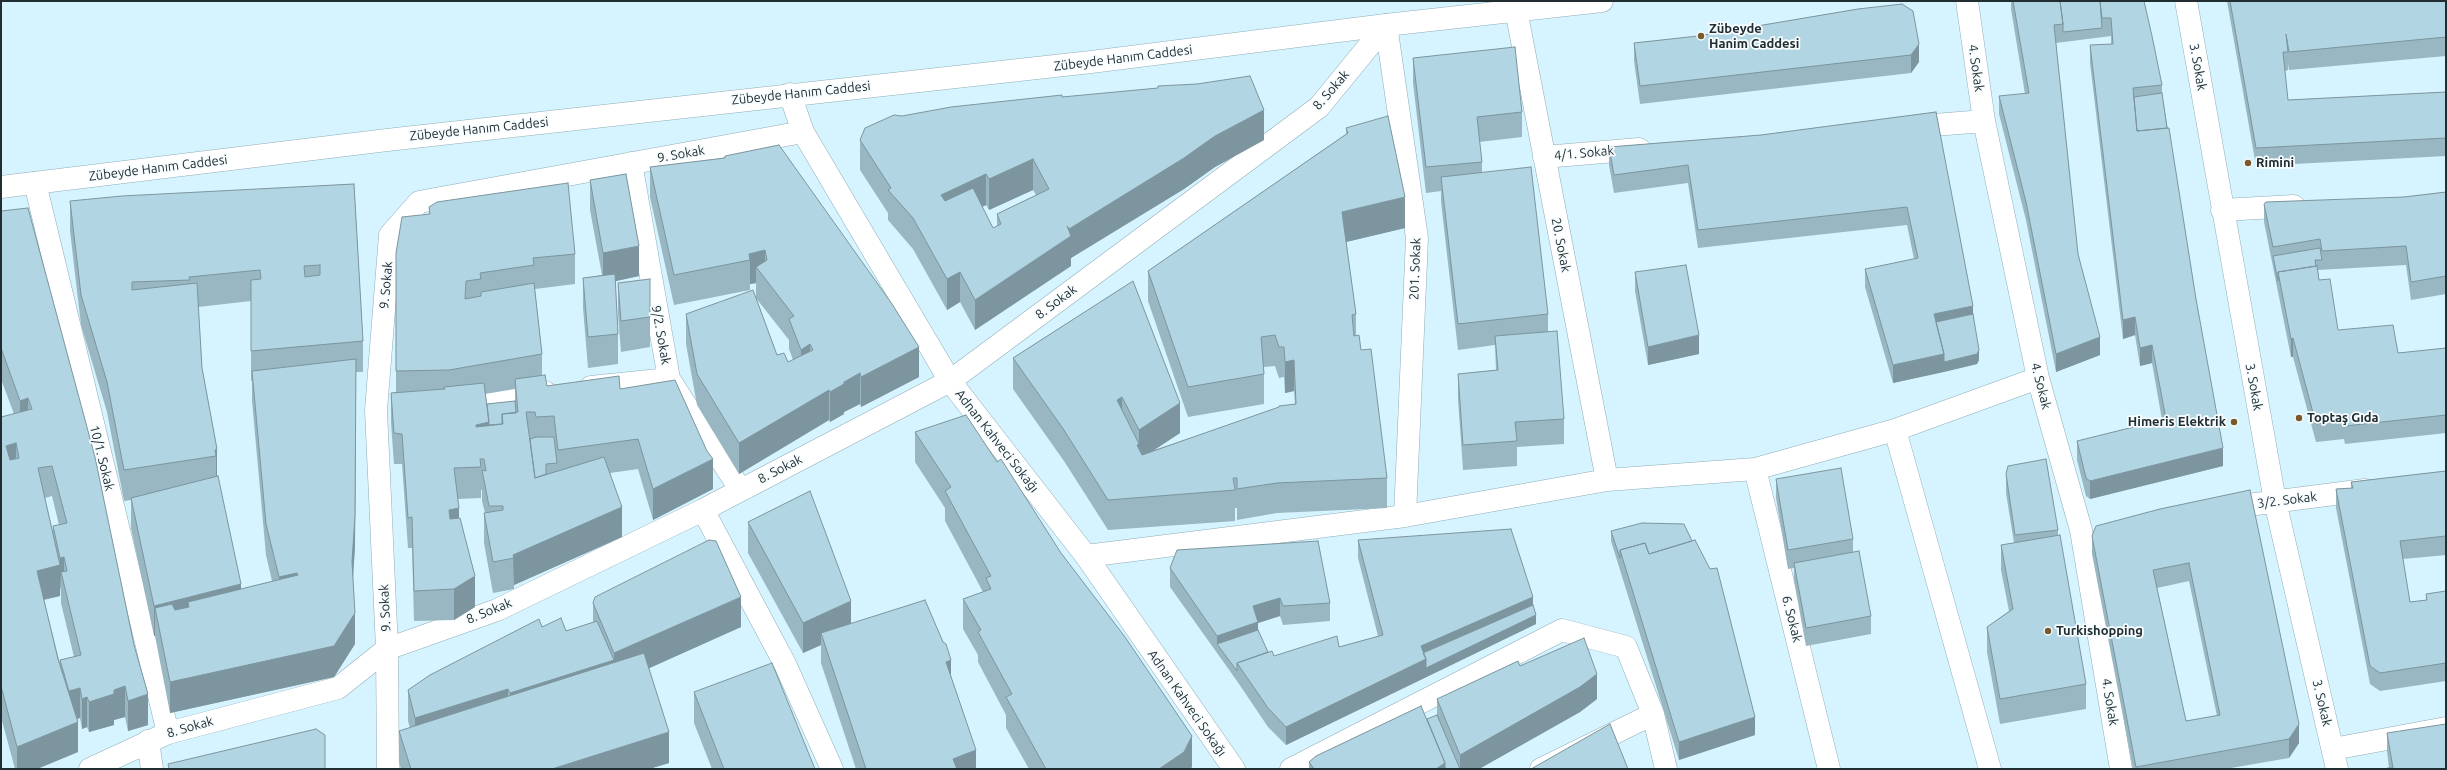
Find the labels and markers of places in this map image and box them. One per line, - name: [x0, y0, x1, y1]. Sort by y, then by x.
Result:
- place label: Zübeyde Hanim Caddesi: [1709, 21, 1799, 52]
- marker: Zübeyde Hanim Caddesi: [1696, 31, 1706, 41]
- place label: Rimini: [2256, 155, 2294, 171]
- marker: Rimini: [2243, 158, 2253, 168]
- place label: Toptaş Gıda: [2307, 410, 2379, 426]
- marker: Toptaş Gıda: [2294, 413, 2304, 423]
- place label: Himeris Elektrik: [2128, 414, 2226, 430]
- marker: Himeris Elektrik: [2229, 417, 2239, 427]
- place label: Turkishopping: [2056, 623, 2143, 639]
- marker: Turkishopping: [2043, 626, 2053, 636]

